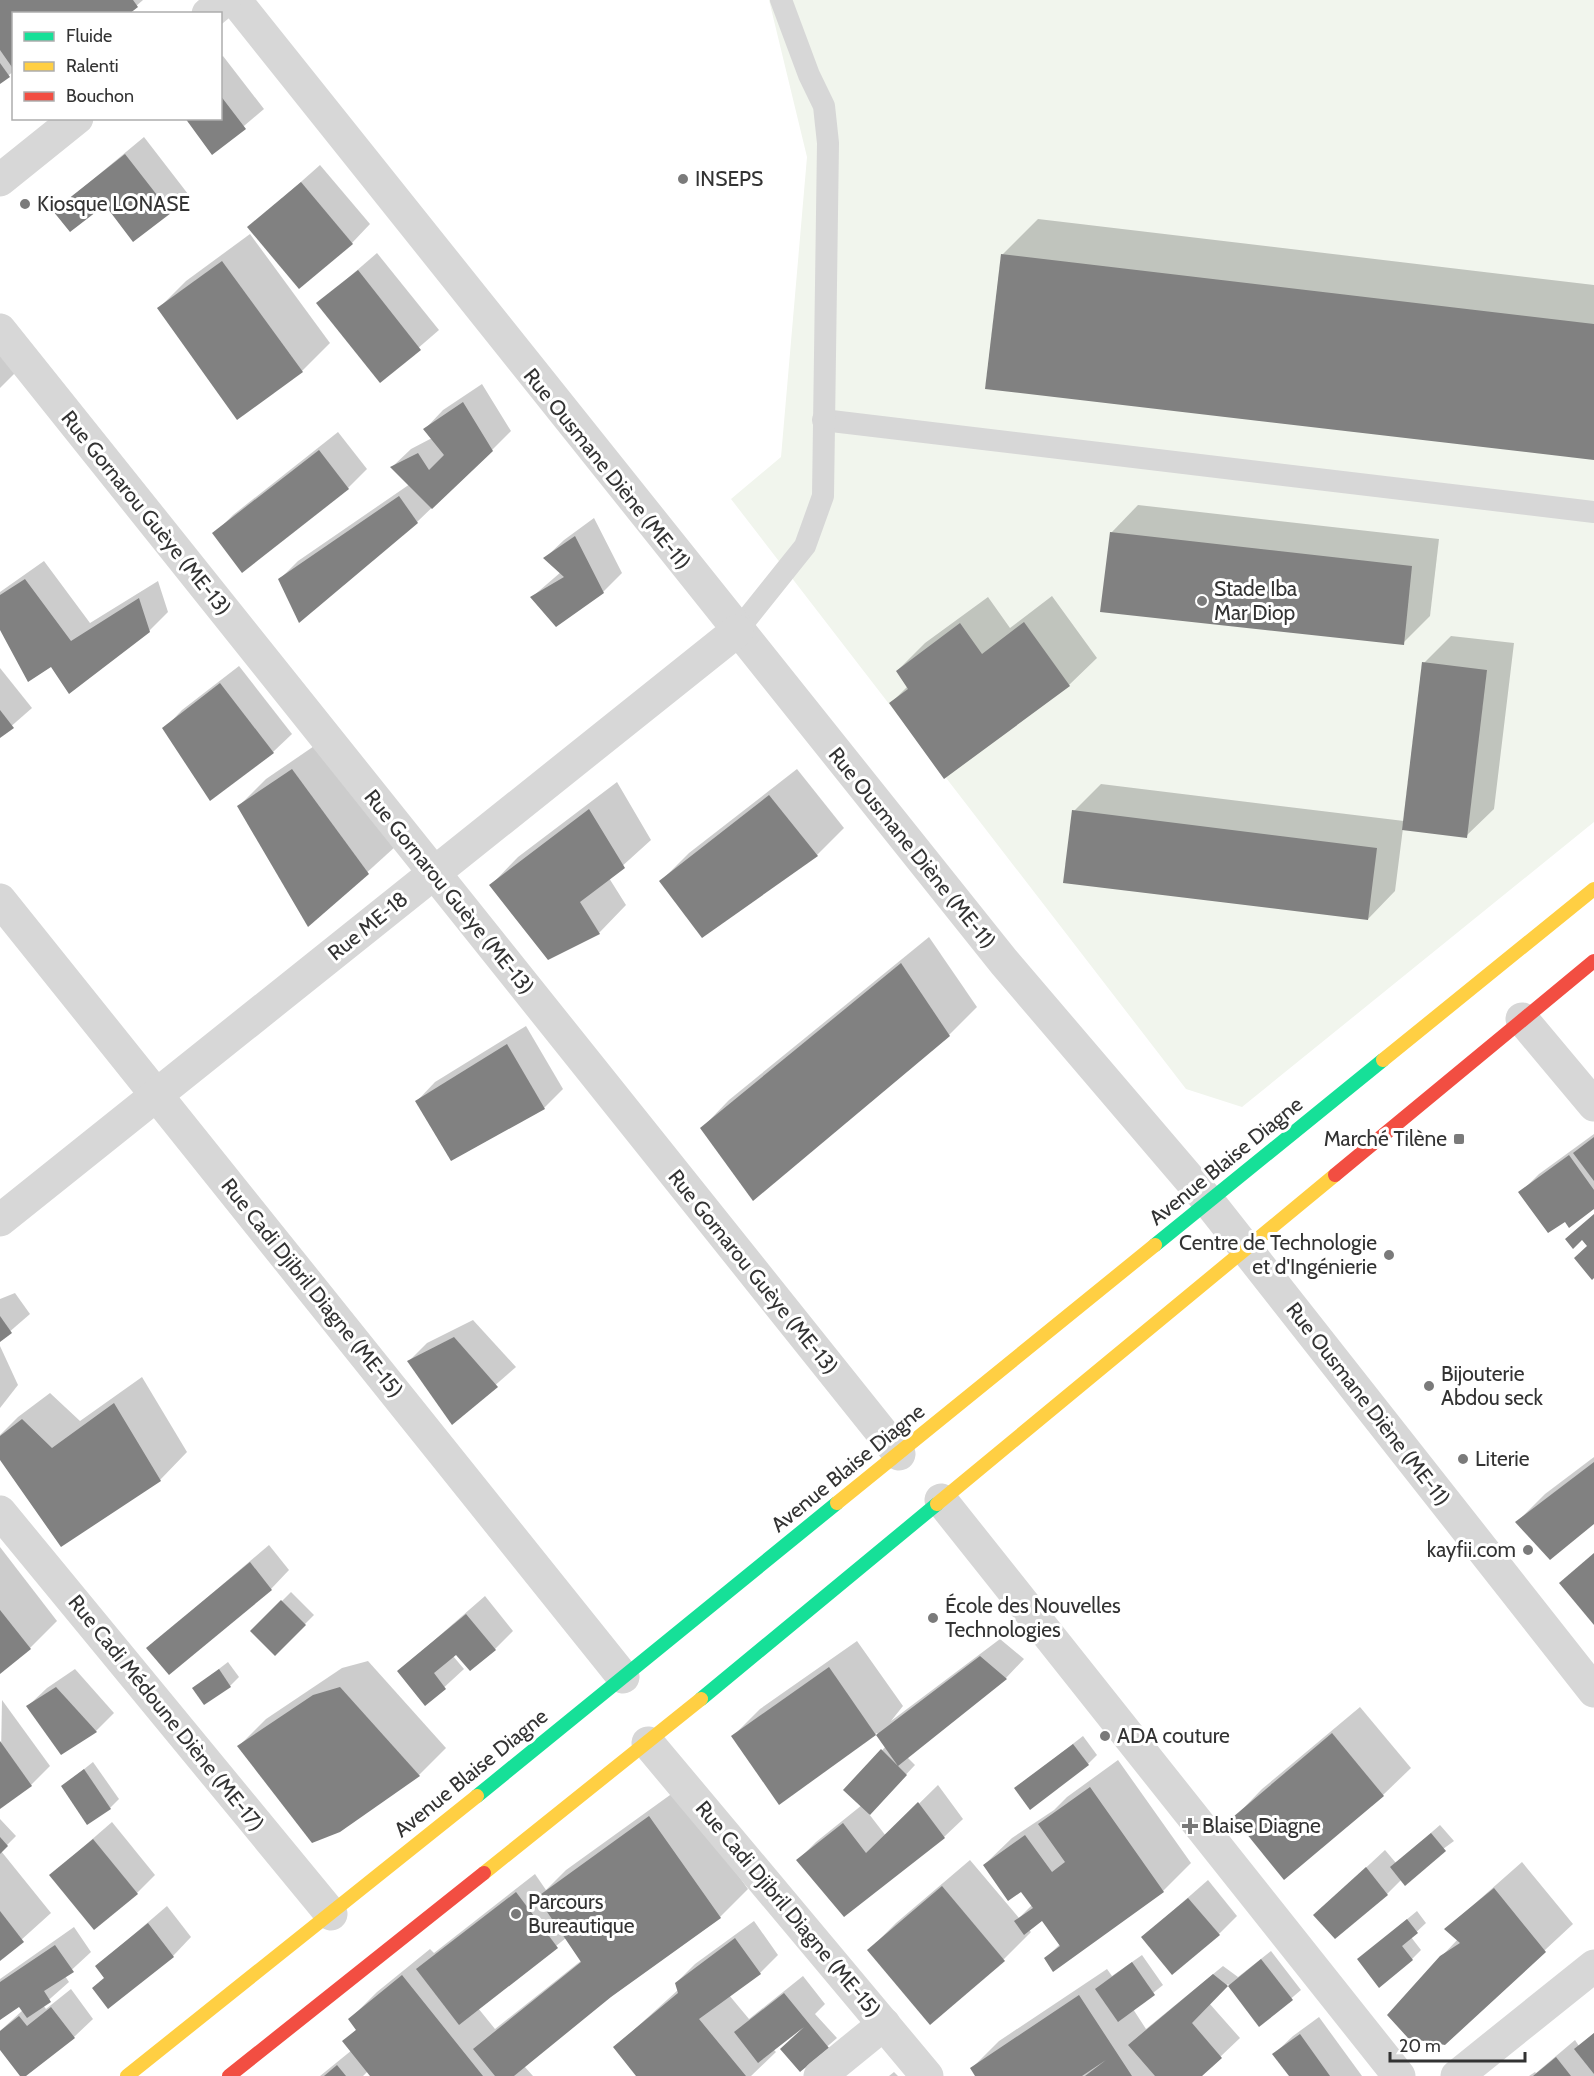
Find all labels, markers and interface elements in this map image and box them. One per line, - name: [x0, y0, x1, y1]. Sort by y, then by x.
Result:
- legend: [12, 12, 222, 120]
- text: Fluide: [66, 25, 112, 47]
- text: Ralenti: [66, 55, 119, 77]
- text: Bouchon: [66, 85, 134, 107]
- place label: INSEPS: [695, 166, 763, 191]
- marker: INSEPS: [676, 172, 690, 186]
- place label: Kiosque LONASE: [37, 191, 190, 216]
- marker: Kiosque LONASE: [18, 197, 32, 211]
- street label: Rue Ousmane Diène (ME-11): [519, 363, 696, 574]
- street label: Rue Gornarou Guèye (ME-13): [56, 406, 237, 620]
- place label: Stade Iba Mar Diop: [1214, 576, 1297, 625]
- marker: Stade Iba Mar Diop: [1195, 594, 1209, 608]
- street label: Rue Ousmane Diène (ME-11): [824, 742, 1001, 953]
- street label: Rue Gornarou Guèye (ME-13): [359, 785, 540, 999]
- street label: Rue ME-18: [323, 886, 413, 965]
- street label: Avenue Blaise Diagne: [1144, 1091, 1308, 1230]
- place label: Marché Tilène: [1324, 1126, 1447, 1151]
- marker: Marché Tilène: [1452, 1132, 1466, 1146]
- street label: Rue Gornarou Guèye (ME-13): [663, 1165, 844, 1379]
- street label: Rue Cadi Djibril Diagne (ME-15): [216, 1173, 408, 1403]
- place label: Centre de Technologie et d'Ingénierie: [1179, 1230, 1377, 1279]
- marker: Centre de Technologie et d'Ingénierie: [1382, 1248, 1396, 1262]
- street label: Rue Ousmane Diène (ME-11): [1281, 1297, 1456, 1510]
- place label: Bijouterie Abdou seck: [1441, 1361, 1544, 1410]
- marker: Bijouterie Abdou seck: [1422, 1379, 1436, 1393]
- street label: Avenue Blaise Diagne: [766, 1398, 930, 1537]
- place label: Literie: [1475, 1446, 1530, 1471]
- marker: Literie: [1456, 1452, 1470, 1466]
- place label: kayfii.com: [1427, 1537, 1516, 1562]
- marker: kayfii.com: [1521, 1543, 1535, 1557]
- street label: Rue Cadi Médoune Diène (ME-17): [63, 1590, 269, 1836]
- place label: École des Nouvelles Technologies: [945, 1593, 1121, 1642]
- marker: École des Nouvelles Technologies: [926, 1611, 940, 1625]
- street label: Avenue Blaise Diagne: [389, 1703, 553, 1842]
- place label: ADA couture: [1117, 1723, 1230, 1748]
- marker: ADA couture: [1098, 1729, 1112, 1743]
- street label: Rue Cadi Djibril Diagne (ME-15): [690, 1796, 886, 2022]
- place label: Blaise Diagne: [1202, 1813, 1321, 1838]
- marker: Blaise Diagne: [1183, 1819, 1197, 1833]
- place label: Parcours Bureautique: [528, 1889, 635, 1938]
- marker: Parcours Bureautique: [509, 1907, 523, 1921]
- scale bar: [1390, 2025, 1525, 2063]
- text: 20 m: [1399, 2035, 1441, 2057]

